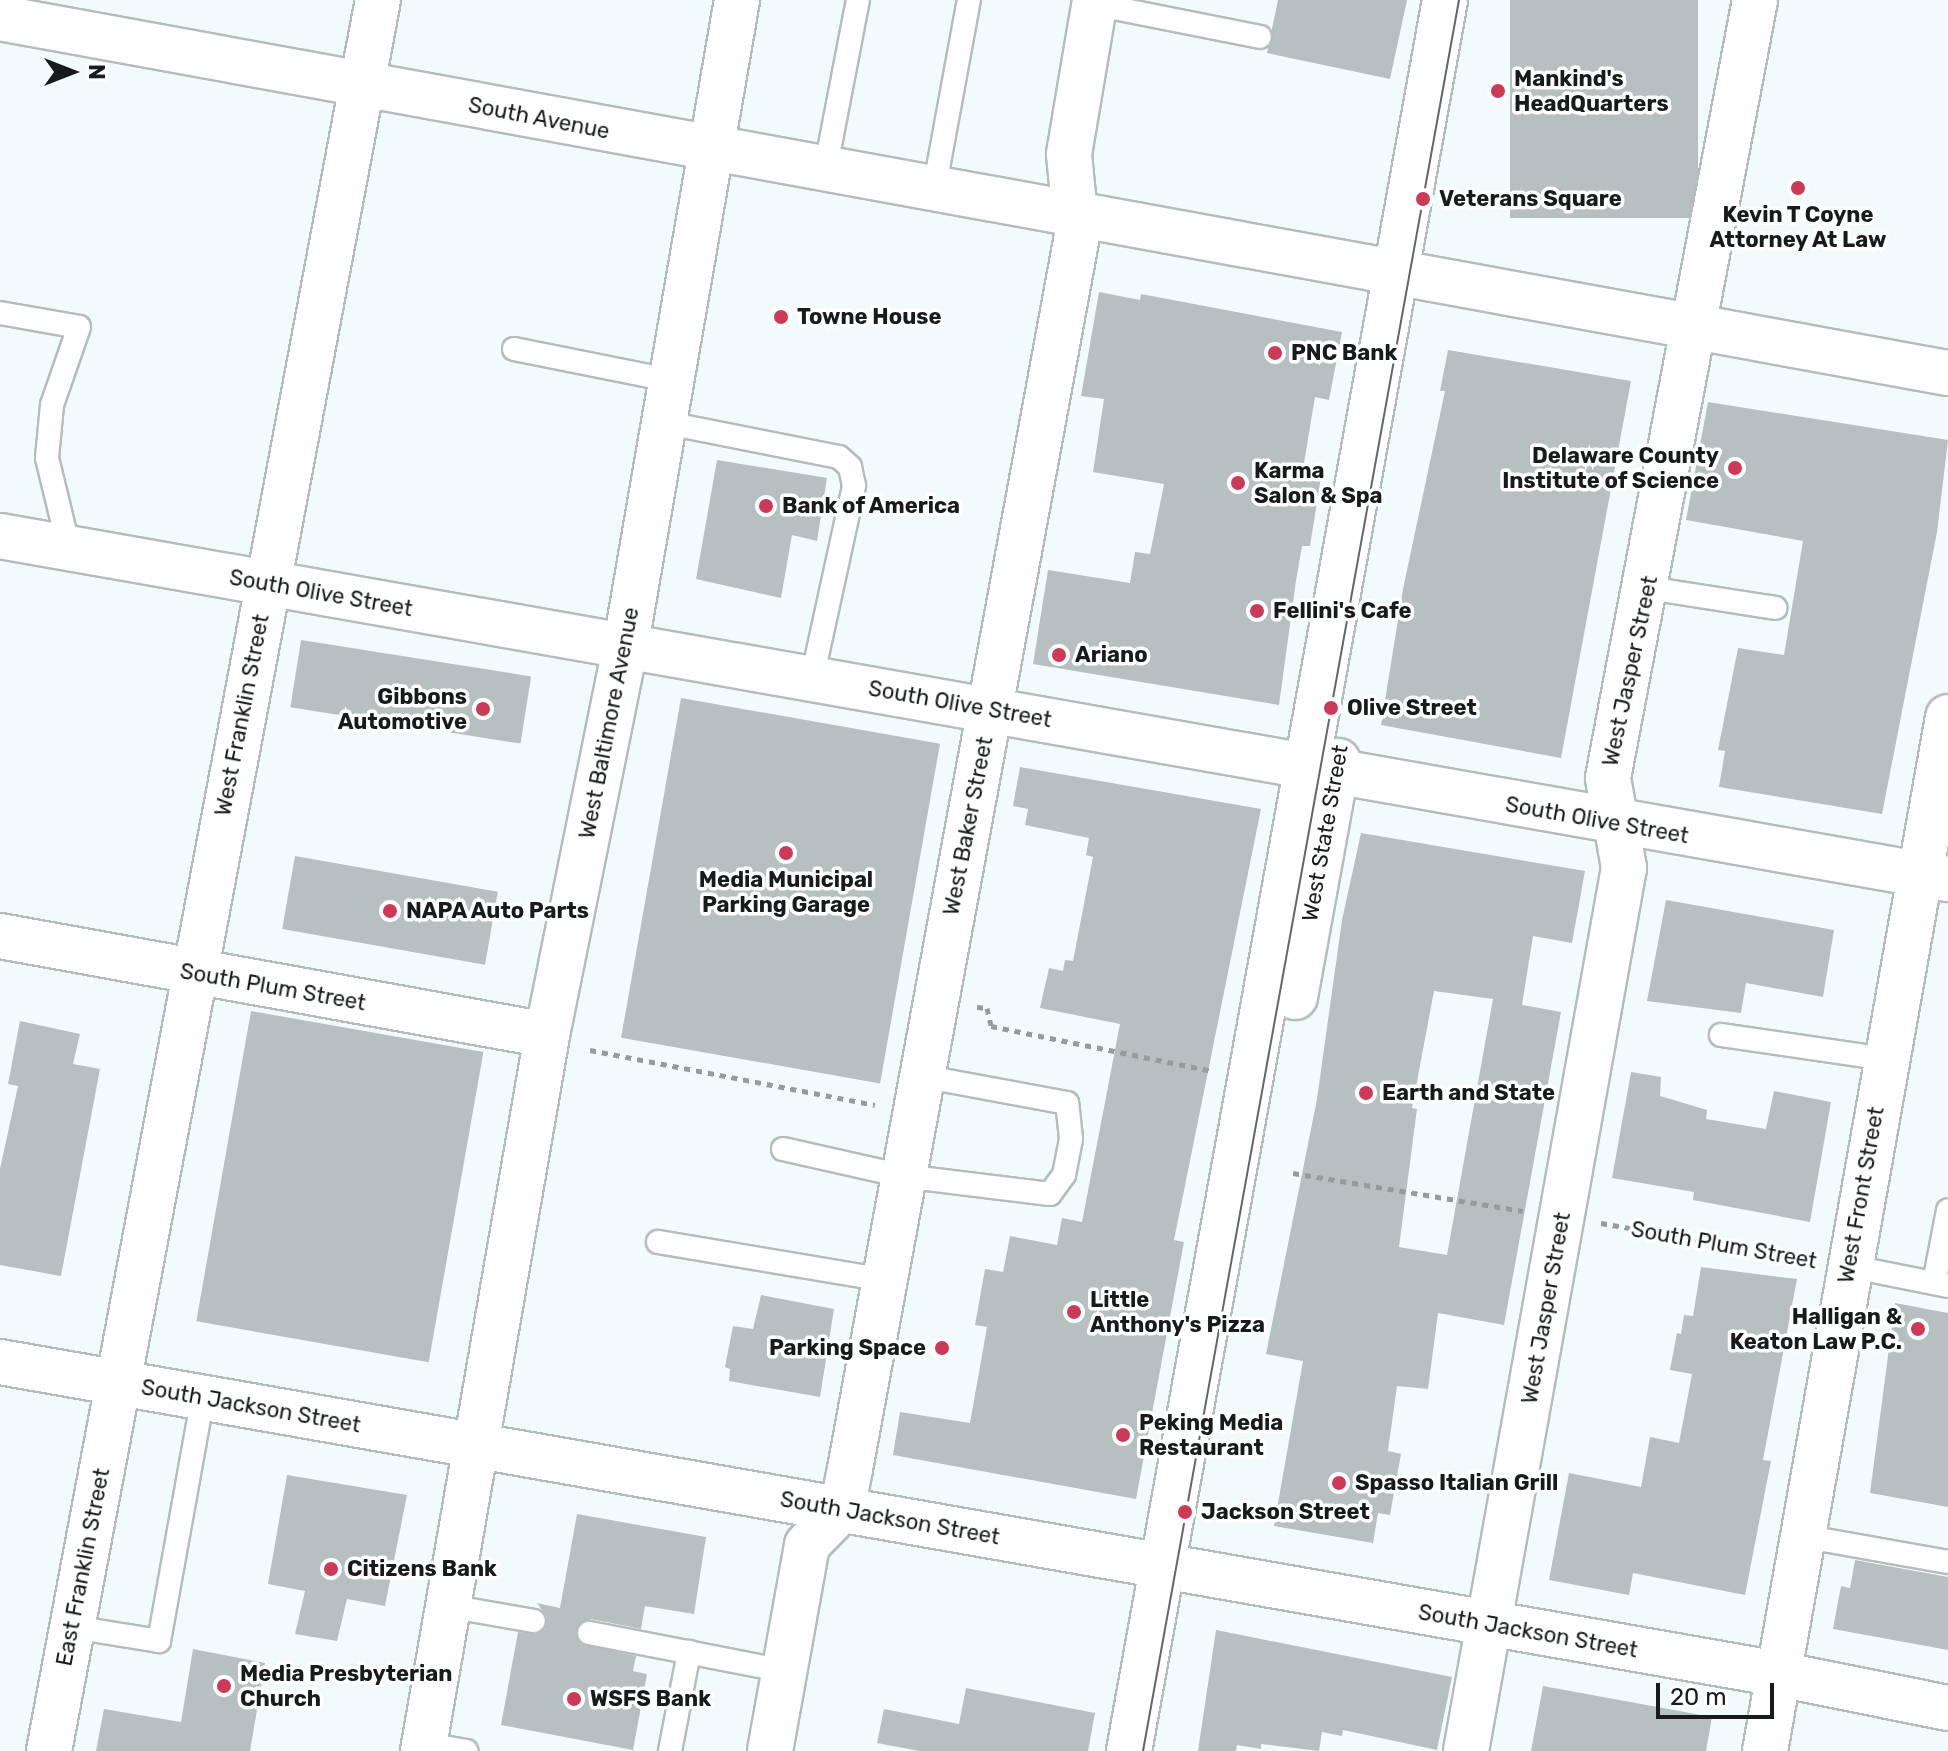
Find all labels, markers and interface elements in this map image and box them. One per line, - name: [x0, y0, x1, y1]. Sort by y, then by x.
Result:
- north arrow: [32, 32, 112, 112]
- text: N: [83, 64, 110, 80]
- place label: Mankind's HeadQuarters: [1514, 65, 1669, 116]
- marker: Mankind's HeadQuarters: [1489, 82, 1507, 100]
- street label: South Avenue: [466, 91, 612, 145]
- marker: Kevin T Coyne Attorney At Law: [1789, 179, 1807, 197]
- place label: Veterans Square: [1439, 186, 1622, 212]
- marker: Veterans Square: [1414, 190, 1432, 208]
- place label: Kevin T Coyne Attorney At Law: [1709, 201, 1887, 252]
- place label: Towne House: [797, 304, 942, 330]
- marker: Towne House: [772, 308, 790, 326]
- place label: PNC Bank: [1291, 340, 1397, 366]
- marker: PNC Bank: [1266, 344, 1284, 362]
- place label: Delaware County Institute of Science: [1502, 442, 1719, 494]
- place label: Karma Salon & Spa: [1254, 457, 1383, 508]
- marker: Delaware County Institute of Science: [1726, 459, 1744, 477]
- marker: Karma Salon & Spa: [1229, 474, 1247, 492]
- place label: Bank of America: [782, 493, 961, 519]
- marker: Bank of America: [757, 497, 775, 515]
- street label: South Olive Street: [227, 564, 415, 622]
- street label: West Jasper Street: [1597, 573, 1663, 769]
- place label: Fellini's Cafe: [1273, 598, 1412, 624]
- marker: Fellini's Cafe: [1248, 602, 1266, 620]
- street label: West Baltimore Avenue: [574, 605, 644, 841]
- street label: West Franklin Street: [209, 612, 275, 818]
- place label: Ariano: [1075, 642, 1148, 668]
- marker: Ariano: [1050, 646, 1068, 664]
- street label: South Olive Street: [866, 675, 1054, 733]
- place label: Gibbons Automotive: [338, 683, 467, 734]
- place label: Olive Street: [1347, 695, 1477, 721]
- marker: Olive Street: [1322, 699, 1340, 717]
- marker: Gibbons Automotive: [474, 700, 492, 718]
- street label: West Baker Street: [938, 734, 998, 918]
- street label: West State Street: [1296, 743, 1354, 923]
- street label: South Olive Street: [1503, 791, 1691, 849]
- marker: Media Municipal Parking Garage: [777, 844, 795, 862]
- place label: Media Municipal Parking Garage: [699, 866, 873, 918]
- place label: NAPA Auto Parts: [406, 898, 590, 924]
- marker: NAPA Auto Parts: [381, 902, 399, 920]
- street label: South Plum Street: [178, 958, 368, 1016]
- place label: Earth and State: [1382, 1080, 1555, 1106]
- marker: Earth and State: [1357, 1084, 1375, 1102]
- street label: West Front Street: [1832, 1105, 1890, 1285]
- street label: West Jasper Street: [1516, 1210, 1576, 1406]
- street label: South Plum Street: [1629, 1216, 1819, 1274]
- place label: Little Anthony's Pizza: [1090, 1286, 1265, 1338]
- marker: Little Anthony's Pizza: [1065, 1303, 1083, 1321]
- place label: Halligan & Keaton Law P.C.: [1729, 1303, 1902, 1354]
- marker: Halligan & Keaton Law P.C.: [1909, 1320, 1927, 1338]
- place label: Parking Space: [769, 1335, 926, 1361]
- marker: Parking Space: [933, 1339, 951, 1357]
- street label: South Jackson Street: [139, 1374, 363, 1438]
- place label: Peking Media Restaurant: [1139, 1409, 1283, 1460]
- marker: Peking Media Restaurant: [1114, 1426, 1132, 1444]
- street label: East Franklin Street: [51, 1466, 115, 1668]
- place label: Spasso Italian Grill: [1355, 1470, 1558, 1496]
- marker: Spasso Italian Grill: [1330, 1474, 1348, 1492]
- street label: South Jackson Street: [778, 1486, 1002, 1550]
- place label: Jackson Street: [1201, 1499, 1370, 1525]
- marker: Jackson Street: [1176, 1503, 1194, 1521]
- place label: Citizens Bank: [347, 1556, 497, 1582]
- marker: Citizens Bank: [322, 1560, 340, 1578]
- street label: South Jackson Street: [1416, 1599, 1640, 1663]
- place label: Media Presbyterian Church: [240, 1660, 452, 1712]
- scale bar: [1660, 1667, 1778, 1717]
- marker: Media Presbyterian Church: [215, 1677, 233, 1695]
- text: 20 m: [1670, 1683, 1727, 1711]
- place label: WSFS Bank: [590, 1686, 711, 1712]
- marker: WSFS Bank: [565, 1690, 583, 1708]

